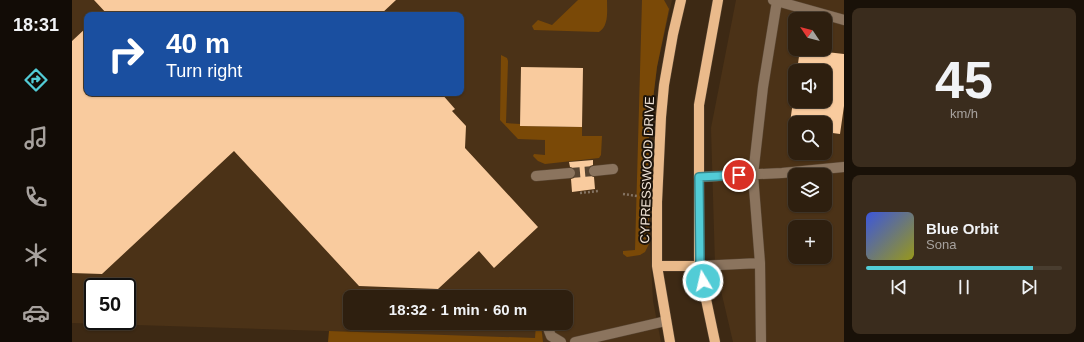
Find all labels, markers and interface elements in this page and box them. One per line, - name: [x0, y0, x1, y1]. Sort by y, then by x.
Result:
- north arrow: [788, 12, 832, 56]
- map controls: [788, 12, 832, 264]
- text: 18:31: [13, 15, 59, 35]
- icon: right: [100, 28, 152, 80]
- text: 40 m: [166, 28, 230, 59]
- text: 45: [935, 51, 993, 109]
- text: Turn right: [166, 61, 242, 81]
- button: sound: [788, 64, 832, 108]
- icon: directions: [22, 66, 50, 94]
- street label: CYPRESSWOOD DRIVE: [637, 96, 657, 244]
- text: km/h: [950, 106, 978, 121]
- button: search: [788, 116, 832, 160]
- icon: music: [22, 124, 50, 152]
- pin: [722, 158, 756, 192]
- icon: arrive: [728, 164, 750, 186]
- button: layers: [788, 168, 832, 212]
- icon: phone: [22, 183, 50, 211]
- button: +: [788, 220, 832, 264]
- text: Blue Orbit: [926, 220, 999, 237]
- text: Sona: [926, 237, 956, 252]
- icon: climate: [22, 241, 50, 269]
- position arrow: [682, 260, 724, 302]
- icon: previous: [888, 276, 910, 298]
- icon: pause: [953, 276, 975, 298]
- icon: next: [1018, 276, 1040, 298]
- speed limit sign: 50: [84, 278, 136, 330]
- icon: car: [22, 299, 50, 327]
- text: 18:32 · 1 min · 60 m: [389, 301, 527, 318]

